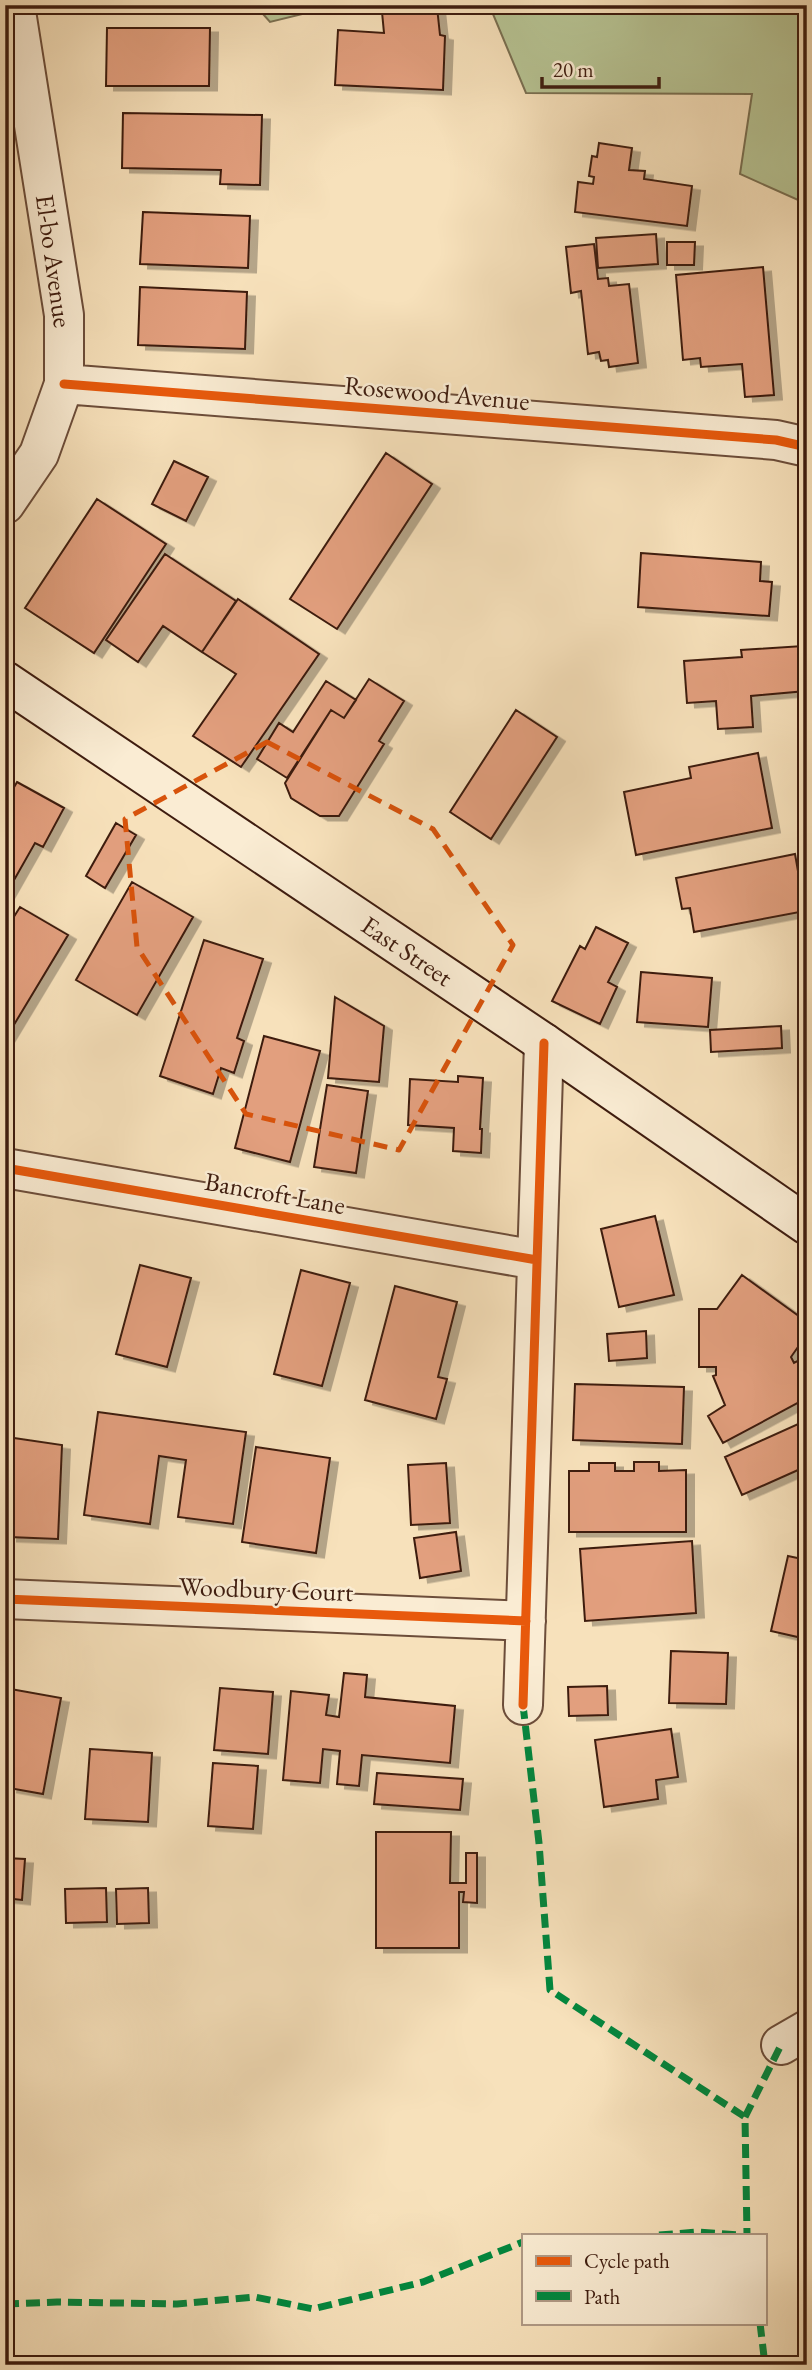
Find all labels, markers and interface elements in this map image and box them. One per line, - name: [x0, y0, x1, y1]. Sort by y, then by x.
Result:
- scale bar: [542, 46, 660, 90]
- text: 20 m: [553, 56, 594, 83]
- street label: El-bo Avenue: [28, 192, 80, 330]
- street label: Rosewood Avenue: [343, 368, 531, 418]
- street label: East Street: [355, 908, 459, 994]
- street label: Bancroft Lane: [202, 1164, 348, 1222]
- street label: Woodbury Court: [178, 1569, 354, 1609]
- legend: [522, 2234, 766, 2324]
- text: Cycle path: [584, 2247, 670, 2274]
- text: Path: [584, 2283, 621, 2310]

